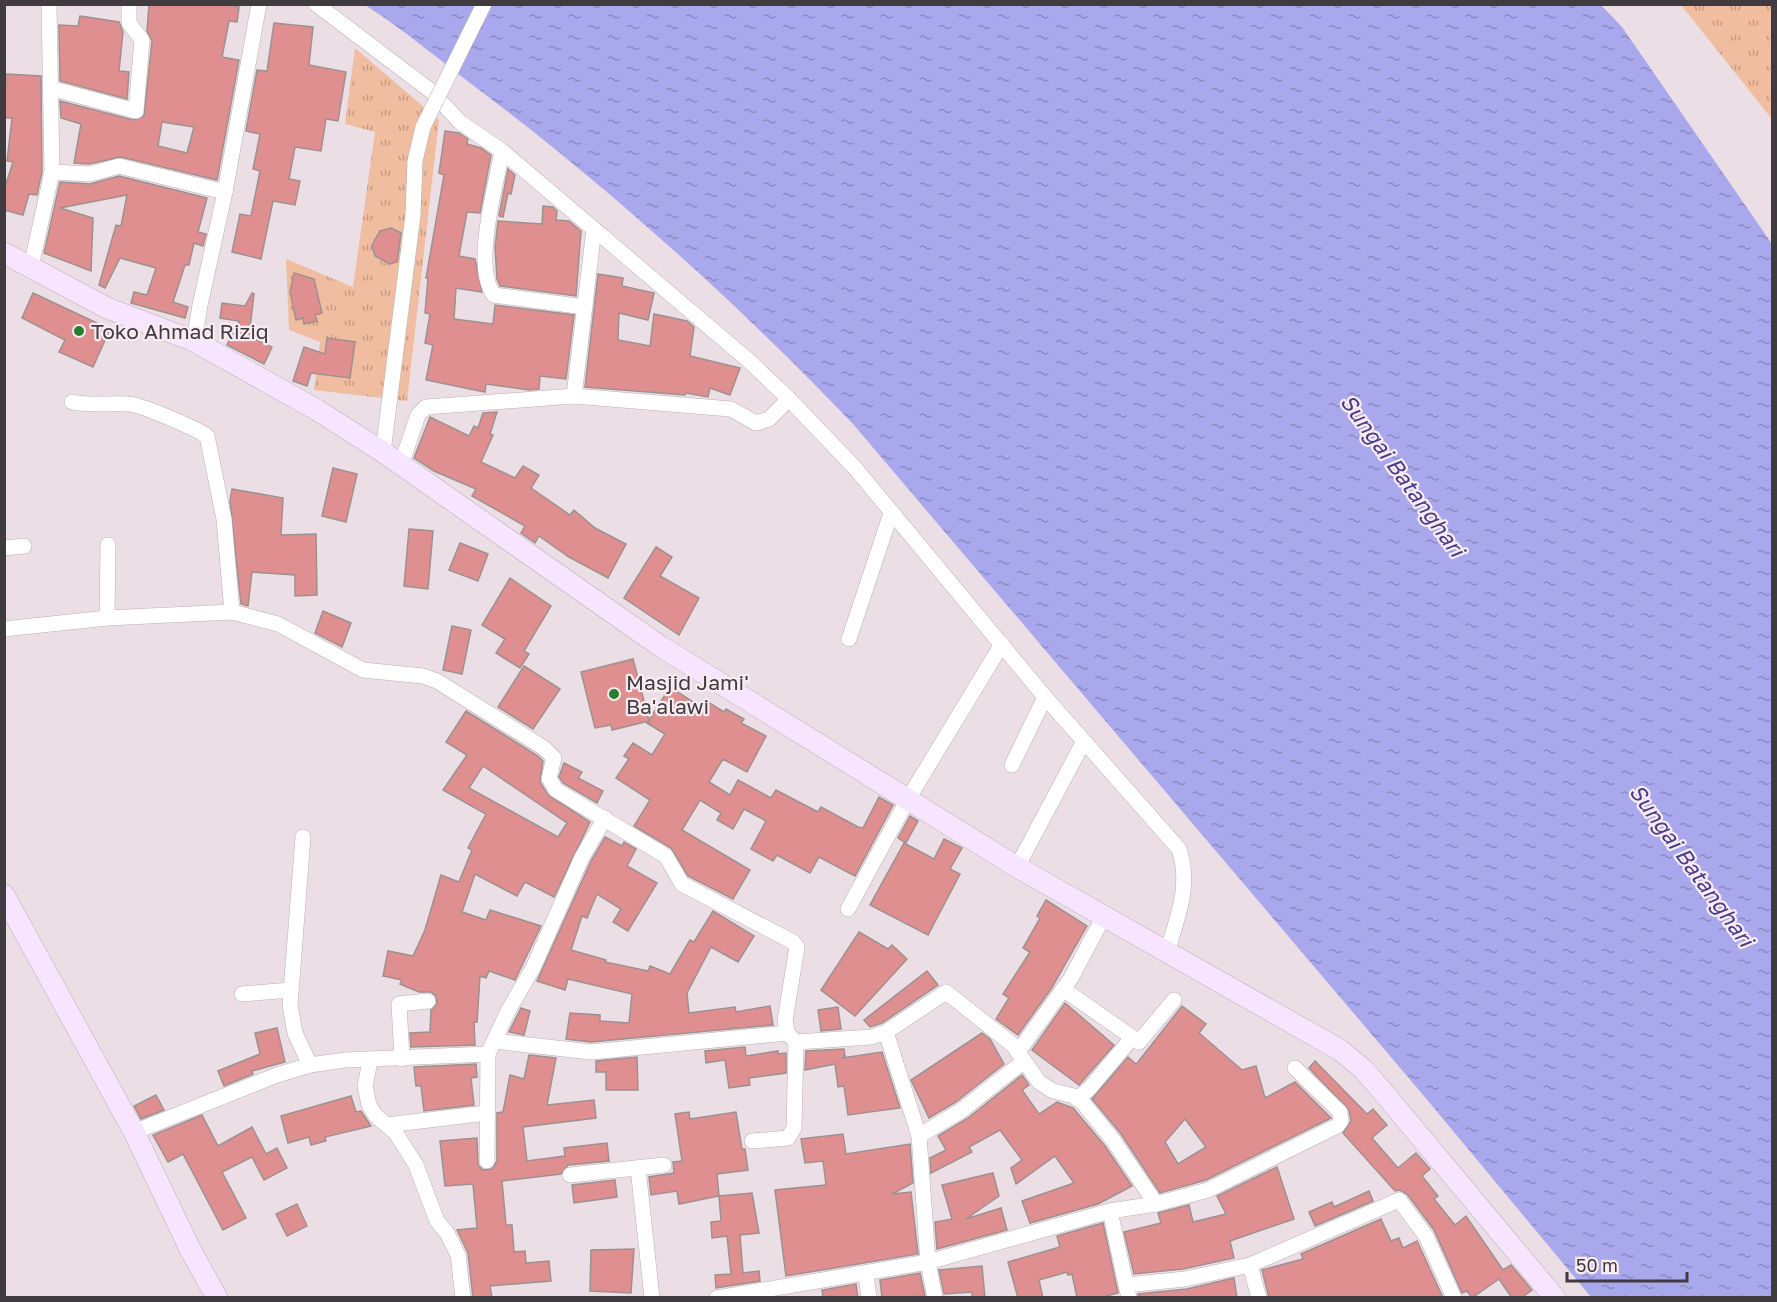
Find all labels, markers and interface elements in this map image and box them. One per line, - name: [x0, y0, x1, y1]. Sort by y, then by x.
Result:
- place label: Toko Ahmad Riziq: [91, 318, 269, 344]
- marker: Toko Ahmad Riziq: [72, 324, 86, 338]
- water label: Sungai Batanghari: [1335, 389, 1473, 564]
- place label: Masjid Jami' Ba'alawi: [626, 669, 749, 719]
- marker: Masjid Jami' Ba'alawi: [607, 687, 621, 701]
- water label: Sungai Batanghari: [1624, 779, 1762, 954]
- scale bar: [1567, 1245, 1687, 1283]
- text: 50 m: [1576, 1254, 1618, 1276]

